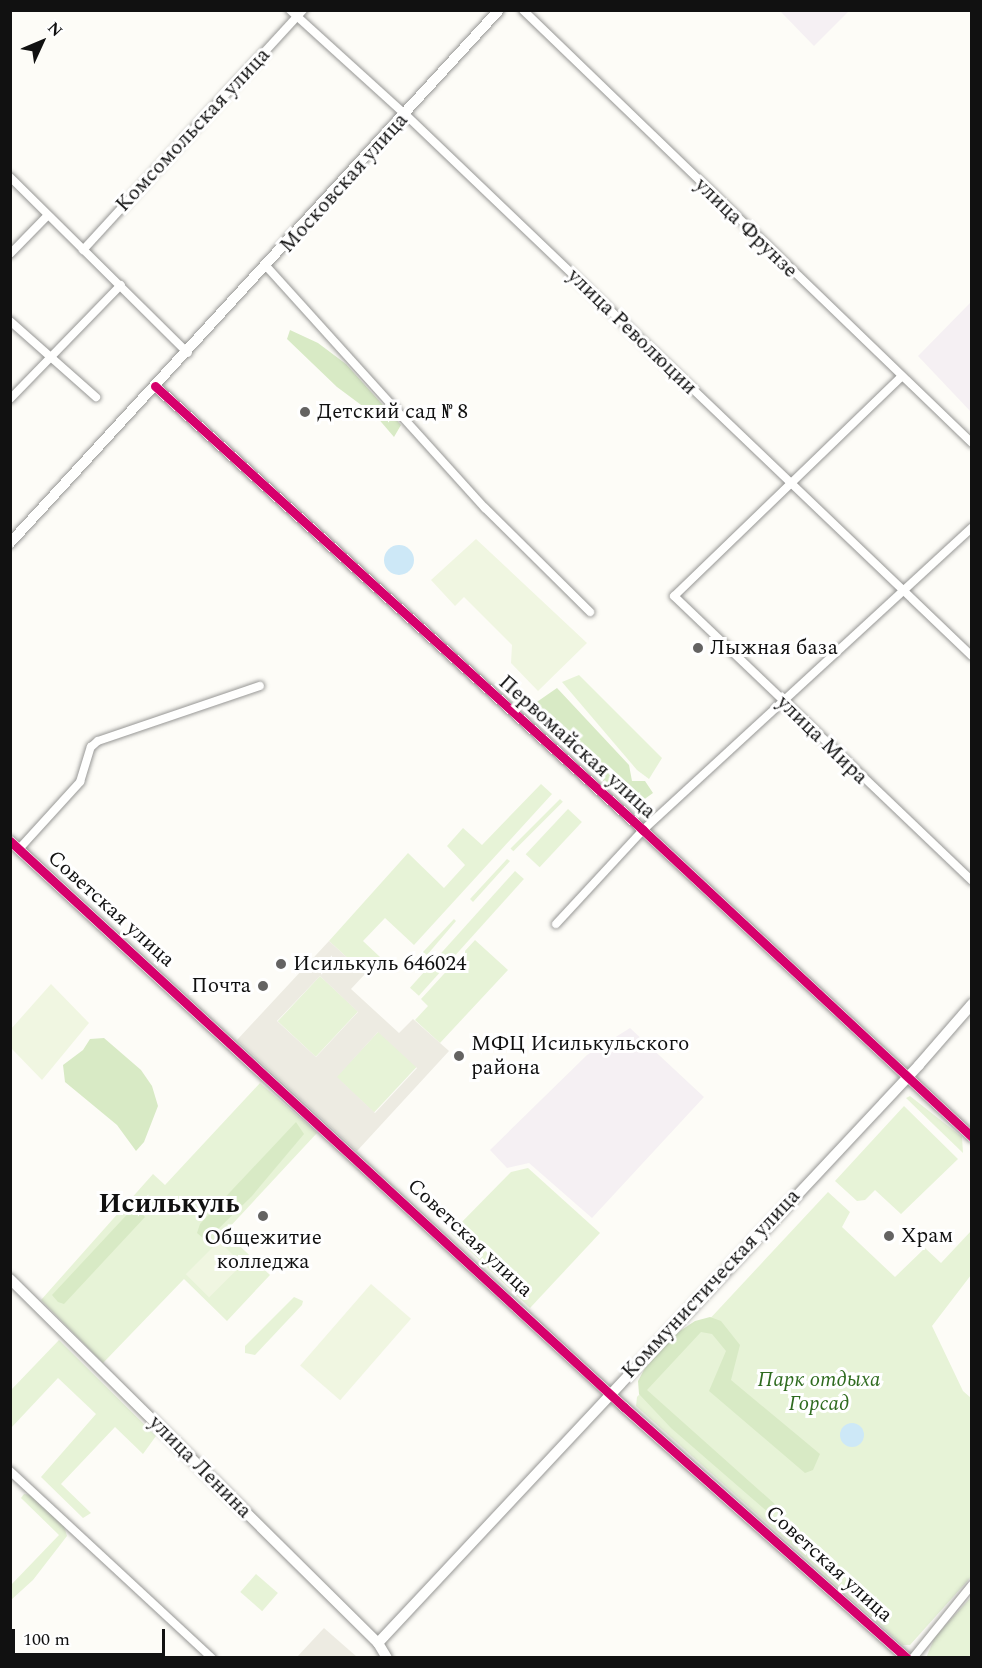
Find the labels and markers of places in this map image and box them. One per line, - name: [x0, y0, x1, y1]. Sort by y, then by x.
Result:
- place label: Детский сад № 8: [317, 399, 468, 425]
- marker: Детский сад № 8: [298, 405, 312, 419]
- place label: Лыжная база: [710, 635, 838, 661]
- marker: Лыжная база: [691, 641, 705, 655]
- place label: Исилькуль 646024: [293, 951, 467, 977]
- marker: Исилькуль 646024: [274, 957, 288, 971]
- place label: Почта: [191, 973, 251, 999]
- marker: Почта: [256, 979, 270, 993]
- place label: МФЦ Исилькульского района: [471, 1031, 689, 1081]
- marker: МФЦ Исилькульского района: [452, 1049, 466, 1063]
- marker: Общежитие колледжа: [256, 1209, 270, 1223]
- place label: Храм: [901, 1223, 953, 1249]
- place label: Общежитие колледжа: [204, 1225, 322, 1275]
- marker: Храм: [882, 1229, 896, 1243]

